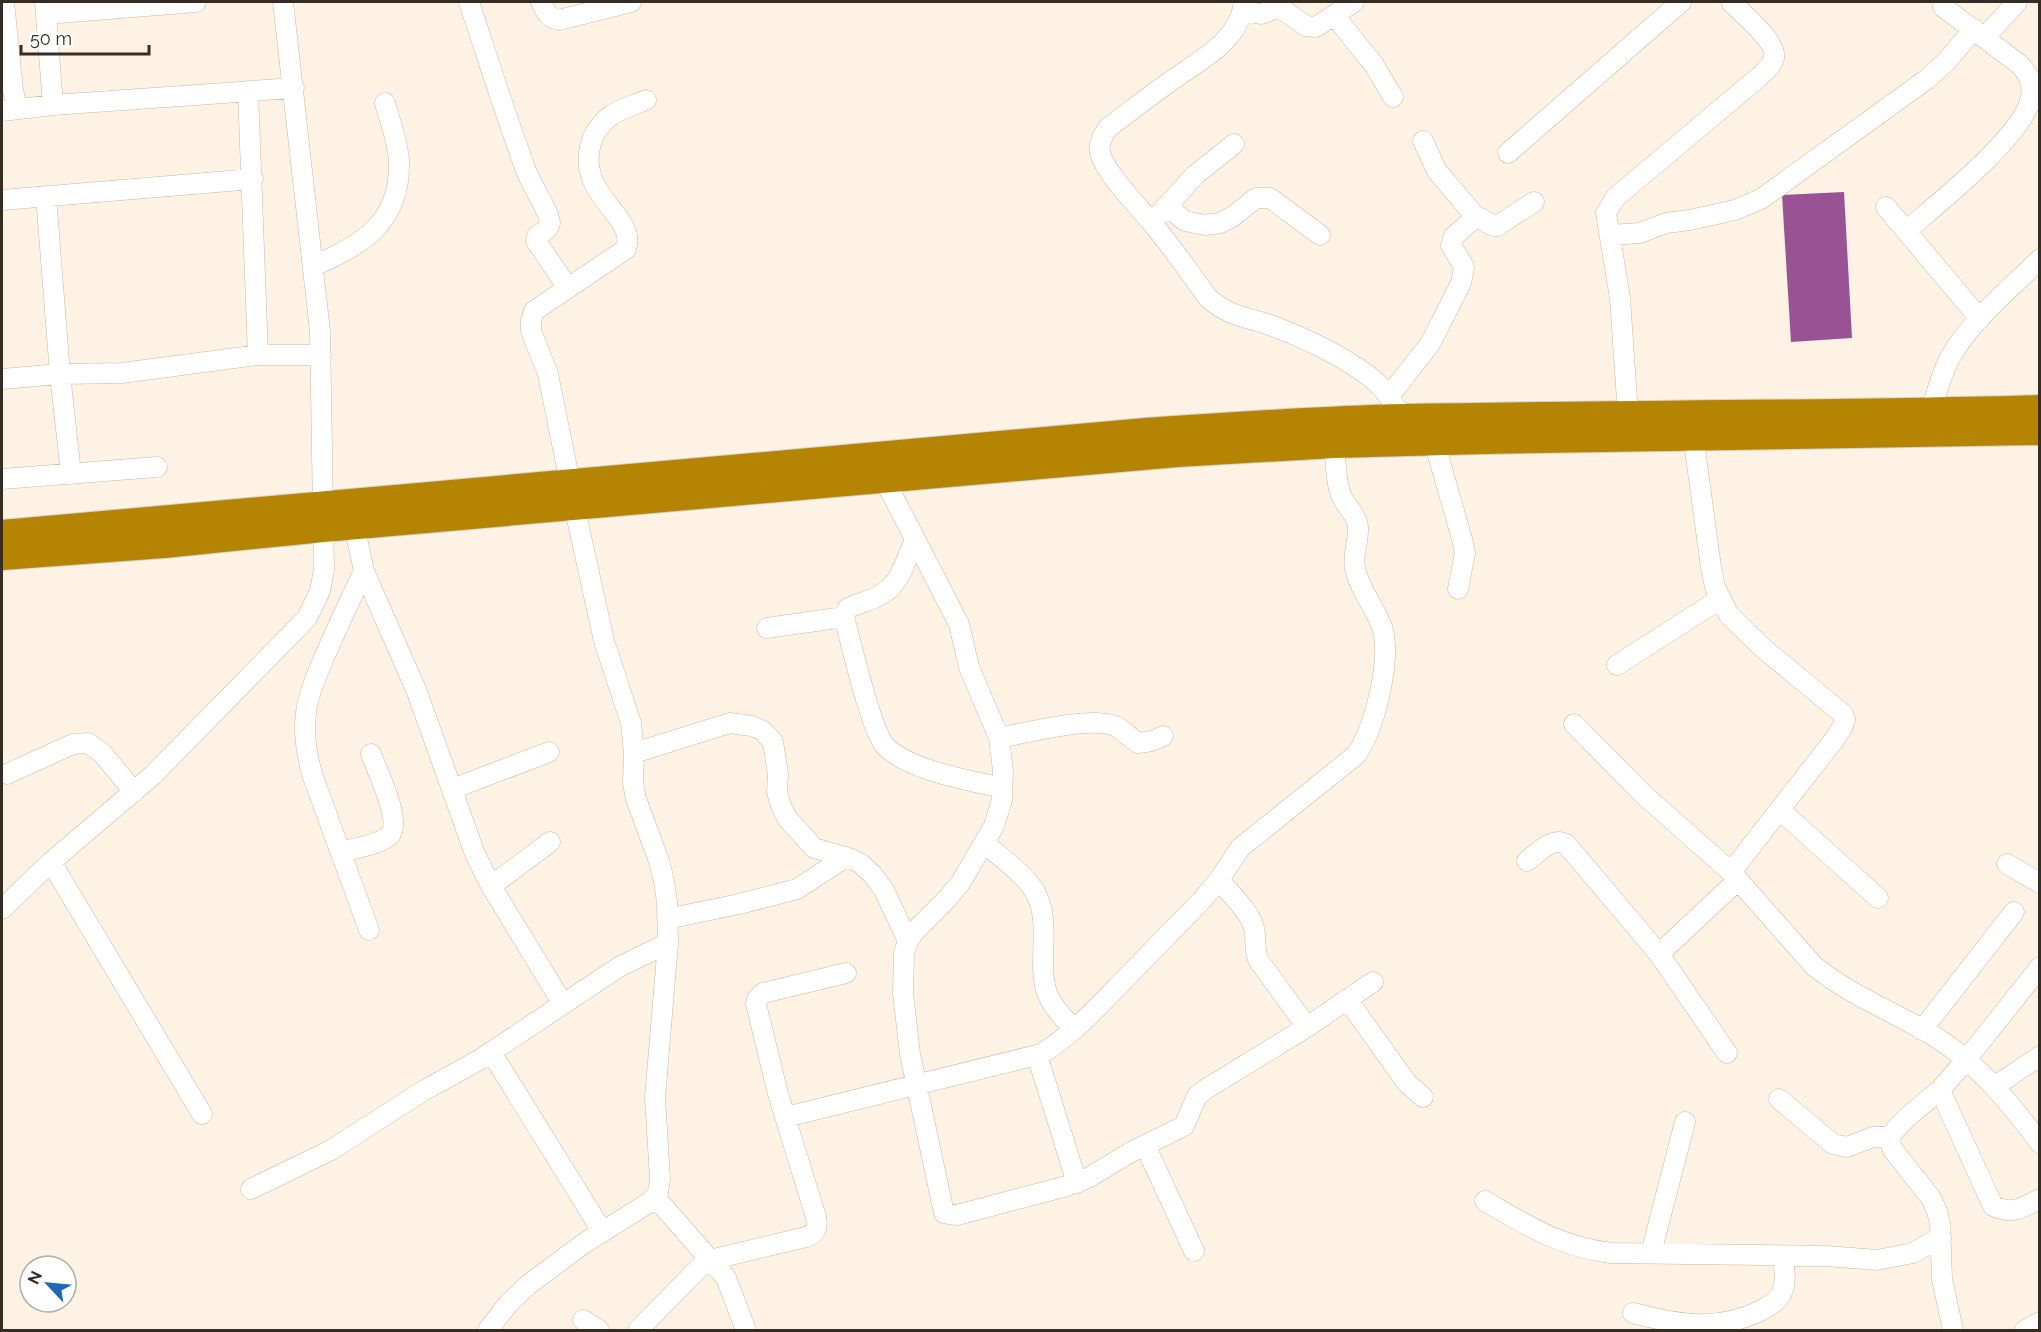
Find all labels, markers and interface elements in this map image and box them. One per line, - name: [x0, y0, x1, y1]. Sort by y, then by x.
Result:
- scale bar: [21, 18, 148, 56]
- text: 50 m: [30, 28, 72, 49]
- north arrow: [18, 1254, 78, 1314]
- text: N: [24, 1268, 46, 1287]

